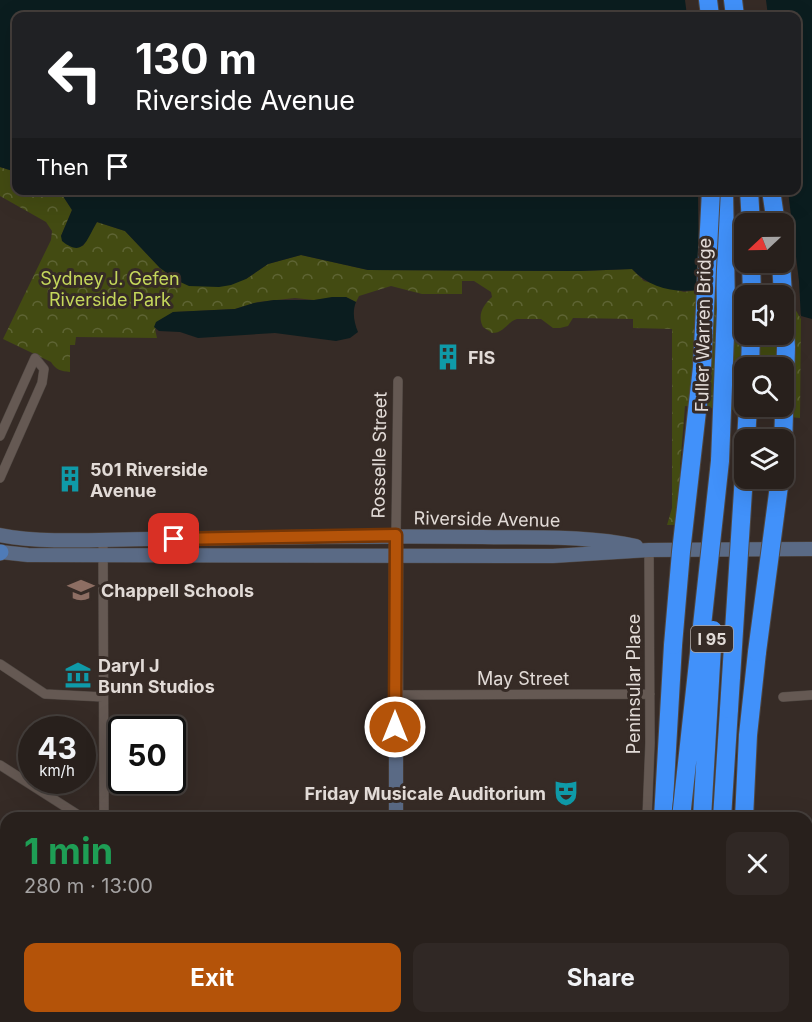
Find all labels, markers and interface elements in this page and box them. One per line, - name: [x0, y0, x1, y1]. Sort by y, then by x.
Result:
- text: 130 m: [135, 33, 257, 84]
- icon: left: [36, 36, 114, 114]
- text: Riverside Avenue: [135, 84, 355, 117]
- icon: arrive: [101, 150, 134, 183]
- text: Then: [36, 154, 89, 180]
- north arrow: [734, 213, 794, 273]
- map controls: [734, 213, 794, 489]
- street label: Fuller Warren Bridge: [691, 238, 715, 412]
- park label: Sydney J. Gefen Riverside Park: [40, 268, 180, 310]
- button: sound: [734, 285, 794, 345]
- building icon: FIS: [433, 342, 463, 372]
- place label: FIS: [468, 347, 496, 368]
- button: search: [734, 357, 794, 417]
- street label: Rosselle Street: [367, 391, 391, 519]
- button: layers: [734, 429, 794, 489]
- place label: 501 Riverside Avenue: [90, 459, 208, 501]
- building icon: 501 Riverside Avenue: [55, 464, 85, 494]
- street label: Riverside Avenue: [413, 507, 561, 531]
- pin: [148, 513, 199, 564]
- icon: arrive: [157, 522, 190, 555]
- school or university icon: Chappell Schools: [66, 575, 96, 605]
- place label: Chappell Schools: [101, 580, 254, 601]
- street label: Peninsular Place: [623, 614, 644, 754]
- road number: I 95: [691, 626, 733, 652]
- place label: Daryl J Bunn Studios: [98, 655, 215, 697]
- museum icon: Daryl J Bunn Studios: [63, 660, 93, 690]
- street label: May Street: [477, 668, 569, 689]
- position arrow: [363, 695, 427, 759]
- speed limit sign: 50: [108, 716, 186, 794]
- text: 43: [37, 730, 77, 766]
- text: km/h: [39, 761, 75, 780]
- theatre icon: Friday Musicale Auditorium: [551, 778, 581, 808]
- place label: Friday Musicale Auditorium: [305, 783, 546, 804]
- text: 1 min: [24, 829, 113, 873]
- button: close: [726, 832, 789, 895]
- text: 280 m · 13:00: [24, 874, 153, 898]
- button: Exit: [24, 943, 401, 1012]
- button: Share: [413, 943, 789, 1012]

